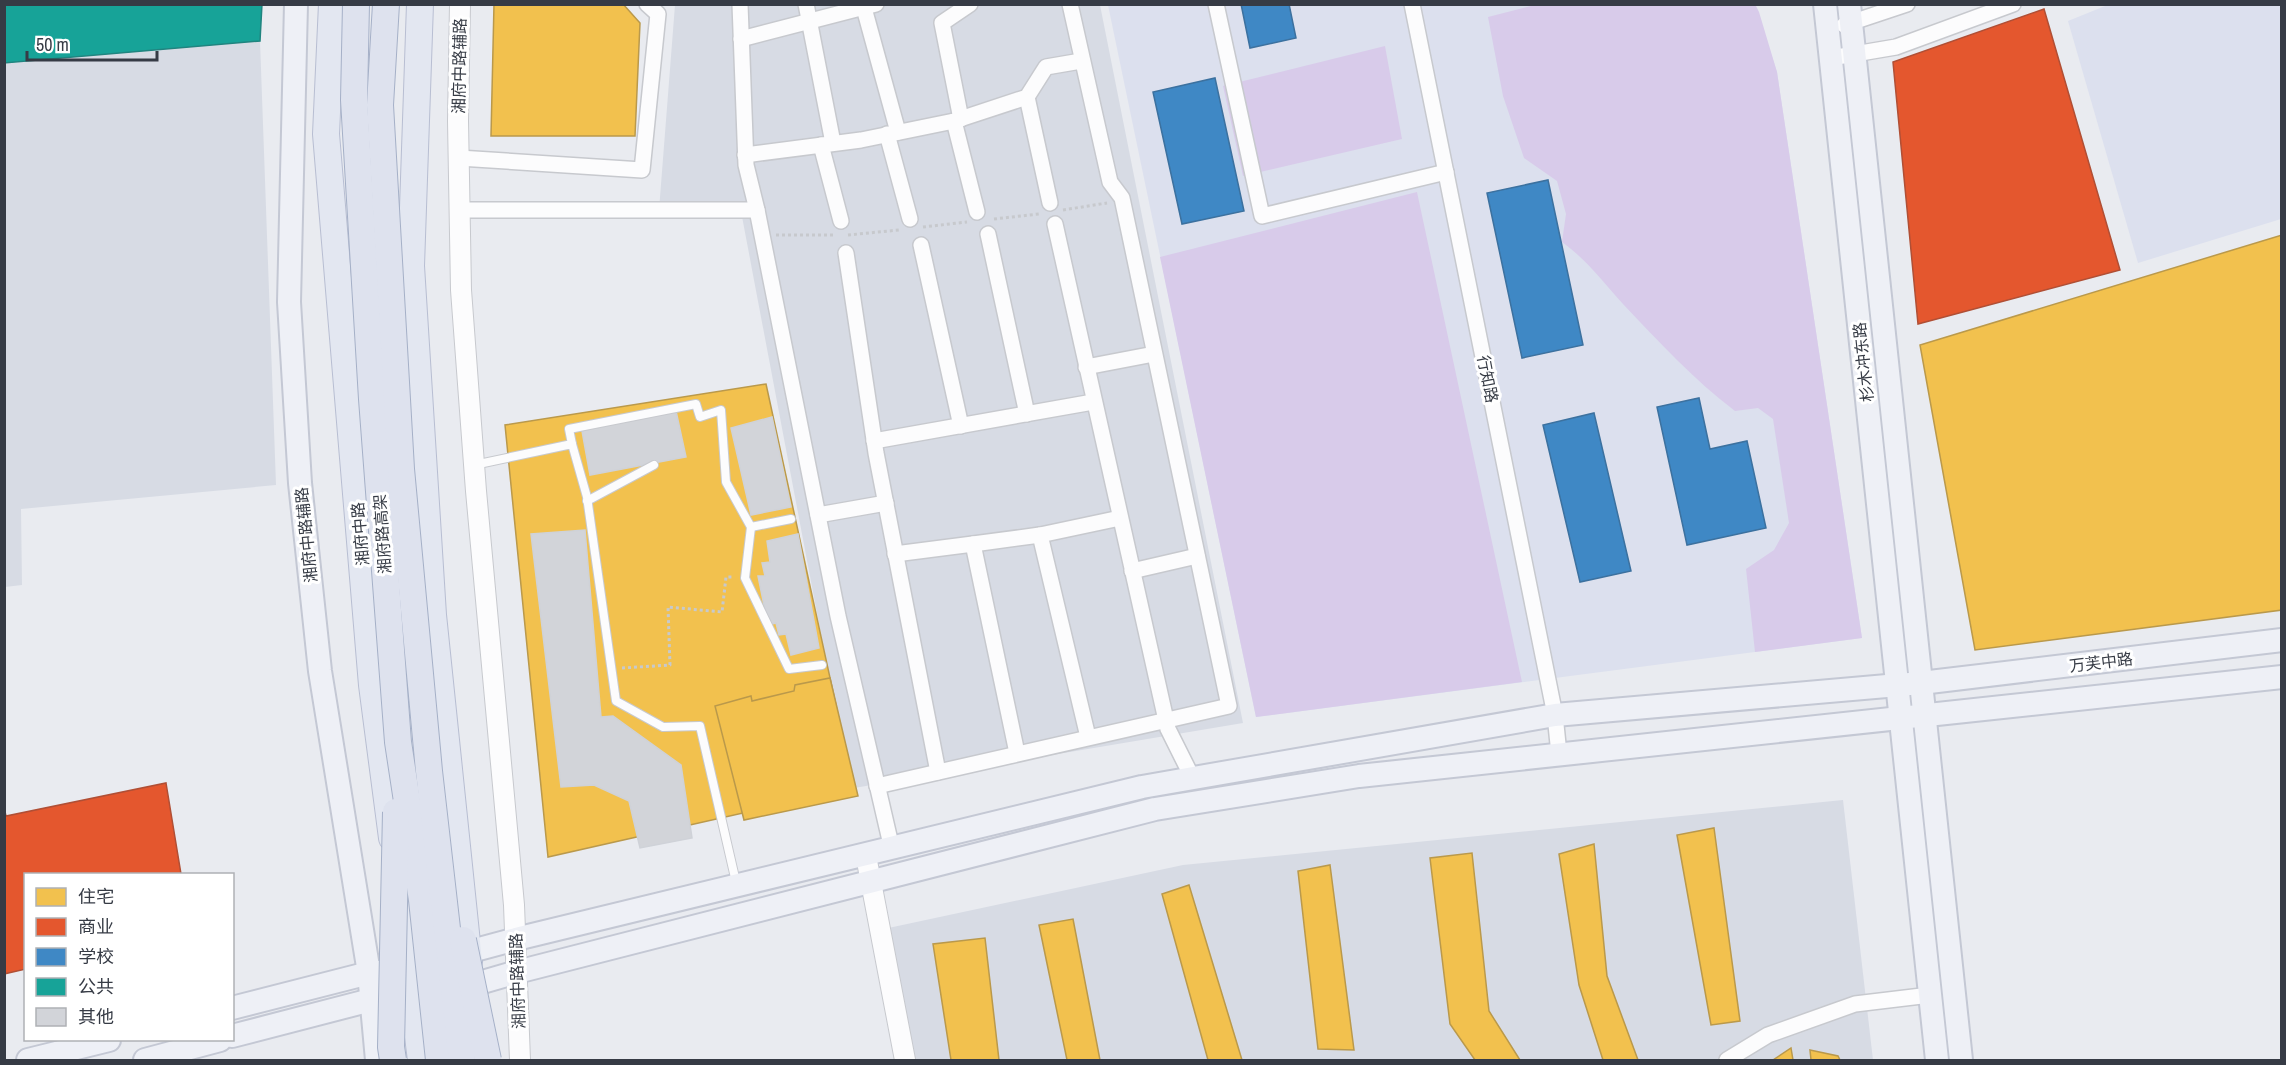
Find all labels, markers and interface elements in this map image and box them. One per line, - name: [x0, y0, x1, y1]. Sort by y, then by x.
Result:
- street label: 湘府中路辅路: [447, 18, 471, 114]
- scale bar: [27, 24, 158, 62]
- text: 50 m: [36, 32, 69, 57]
- street label: 杉木冲东路: [1848, 321, 1878, 403]
- street label: 行知路: [1473, 353, 1503, 405]
- street label: 湘府中路辅路: [290, 486, 322, 584]
- street label: 湘府路高架: [368, 493, 396, 575]
- street label: 湘府中路: [346, 501, 374, 567]
- street label: 万芙中路: [2068, 647, 2134, 677]
- legend: [24, 873, 234, 1041]
- text: 住宅: [78, 884, 114, 909]
- text: 商业: [78, 914, 114, 939]
- street label: 湘府中路辅路: [504, 933, 530, 1029]
- text: 学校: [78, 944, 114, 969]
- text: 公共: [78, 974, 114, 999]
- text: 其他: [78, 1004, 114, 1029]

